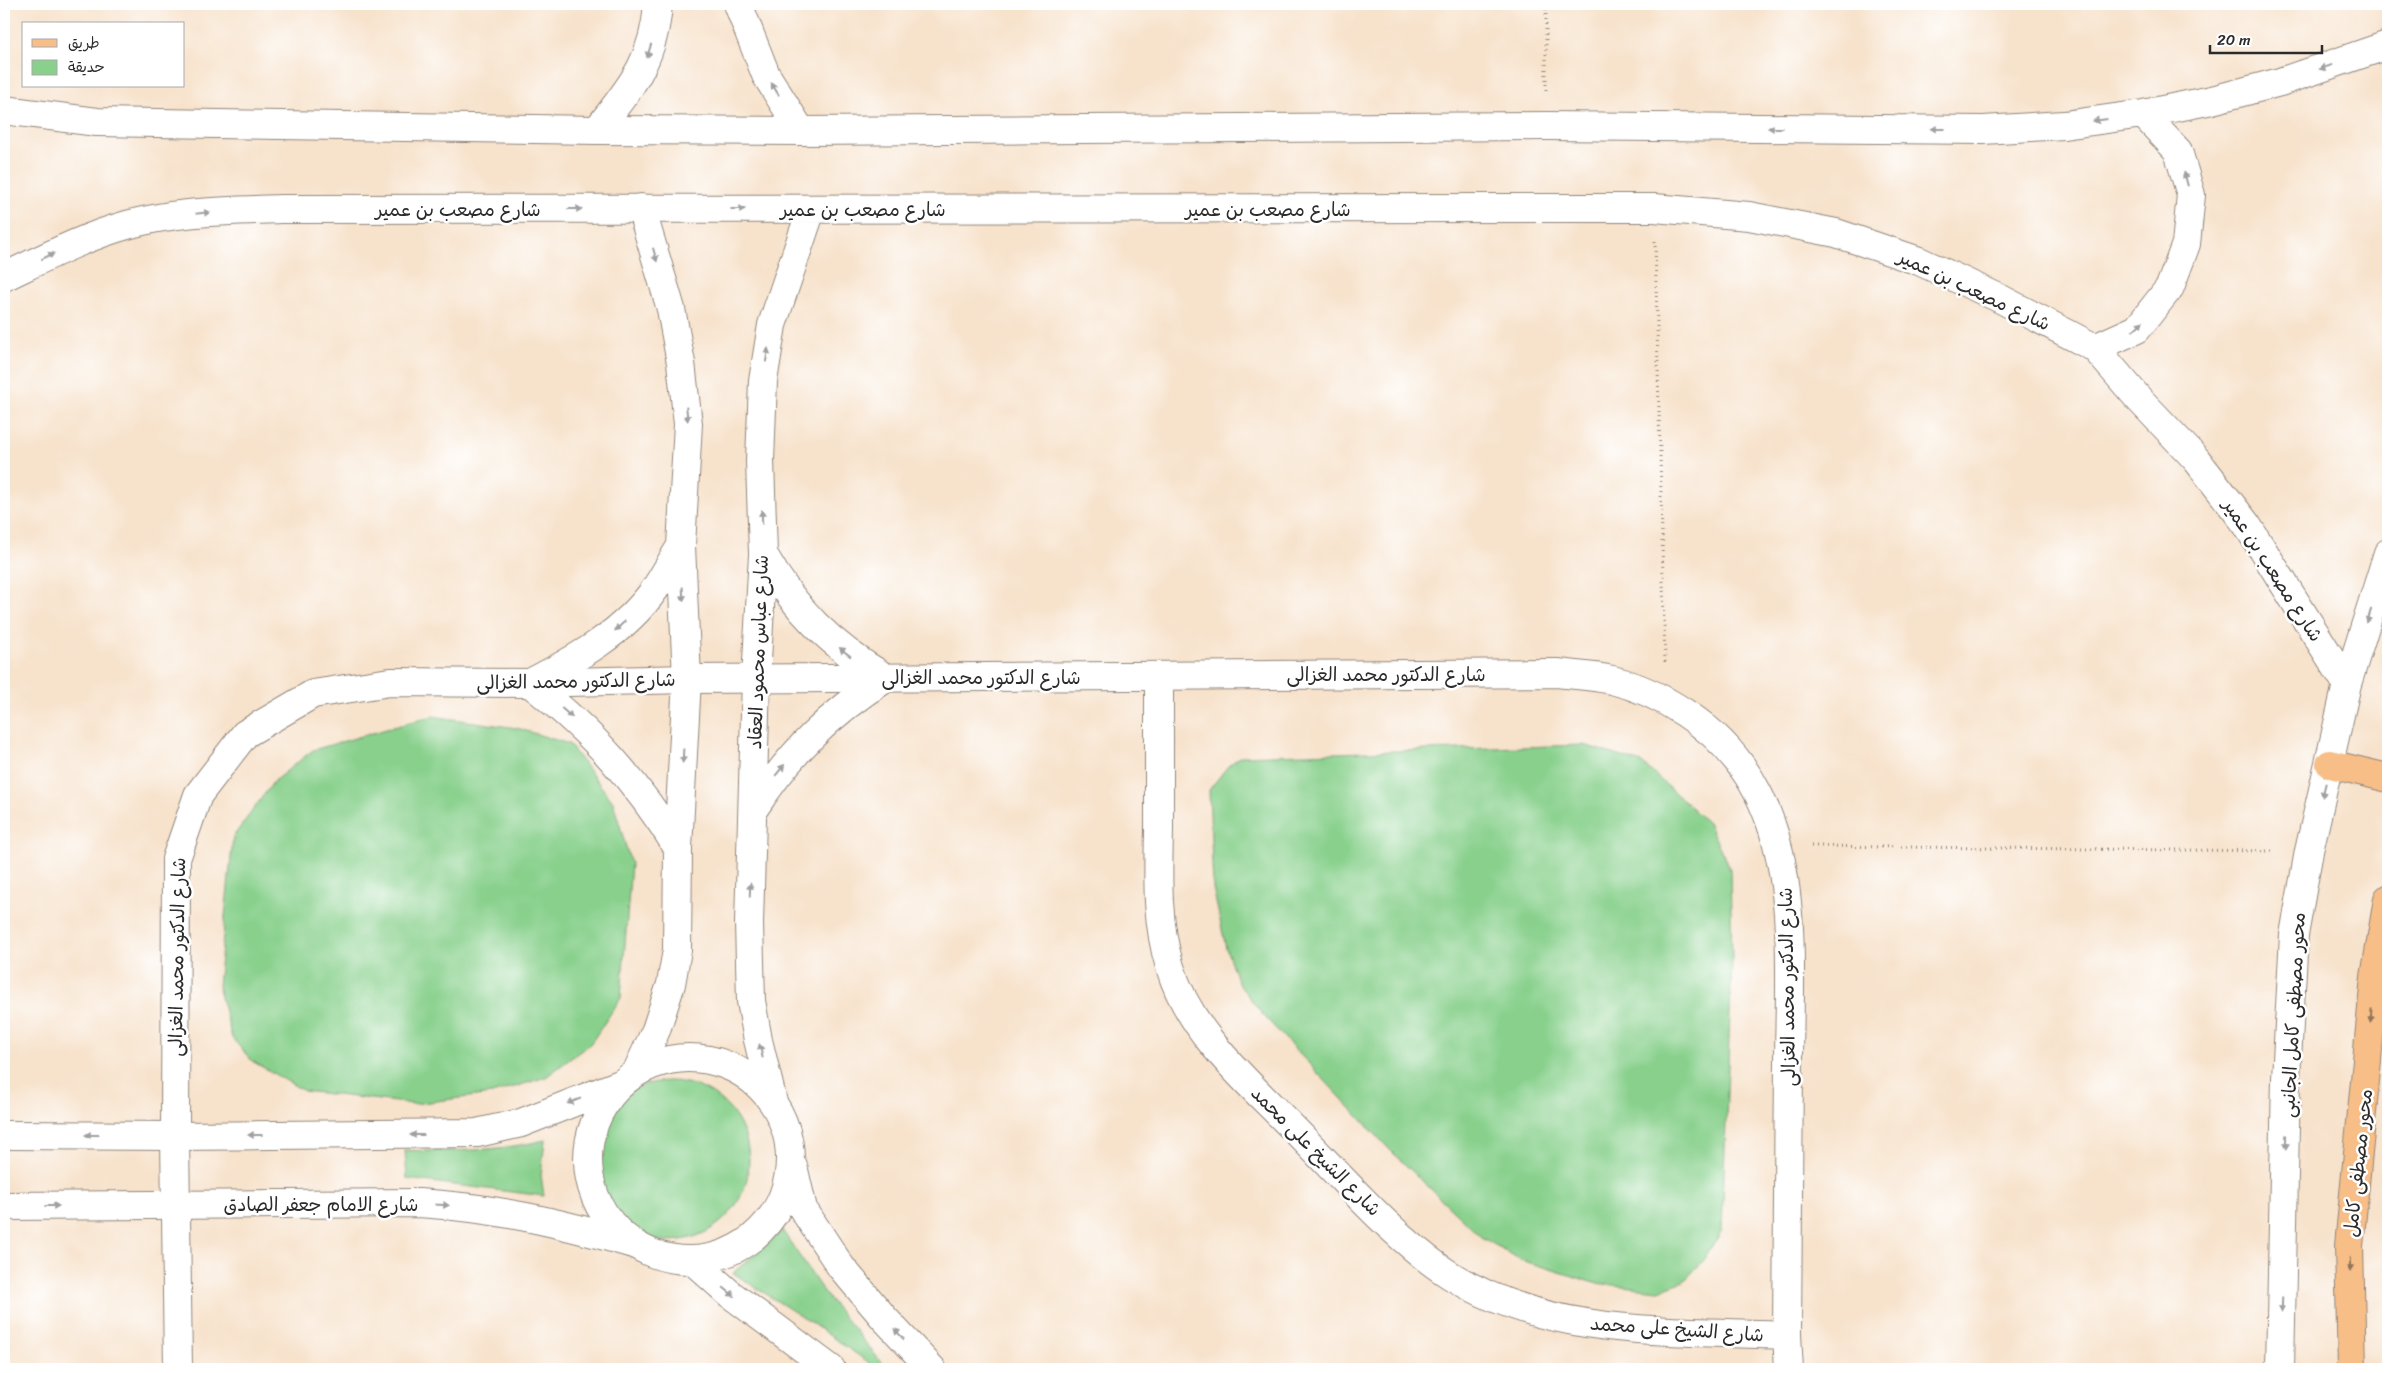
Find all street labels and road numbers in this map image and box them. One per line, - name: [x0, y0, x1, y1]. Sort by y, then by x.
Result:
- street label: شارع مصعب بن عمير: [373, 193, 541, 226]
- street label: شارع مصعب بن عمير: [778, 193, 946, 226]
- street label: شارع مصعب بن عمير: [1183, 193, 1351, 226]
- street label: شارع مصعب بن عمير: [1890, 239, 2056, 340]
- street label: شارع مصعب بن عمير: [2213, 490, 2332, 648]
- street label: شارع عباس محمود العقاد: [738, 554, 778, 750]
- street label: شارع الدكتور محمد الغزالى: [1286, 658, 1486, 691]
- street label: شارع الدكتور محمد الغزالى: [881, 661, 1081, 694]
- street label: شارع الدكتور محمد الغزالى: [476, 663, 676, 699]
- street label: شارع الدكتور محمد الغزالى: [159, 857, 195, 1057]
- street label: شارع الدكتور محمد الغزالى: [1769, 887, 1805, 1087]
- street label: محور مصطفى كامل الجانبى: [2271, 911, 2315, 1119]
- street label: شارع الشيخ على محمد: [1243, 1078, 1389, 1224]
- street label: محور مصطفى كامل: [2334, 1087, 2382, 1239]
- street label: شارع الامام جعفر الصادق: [223, 1188, 419, 1221]
- street label: شارع الشيخ على محمد: [1589, 1306, 1765, 1352]

